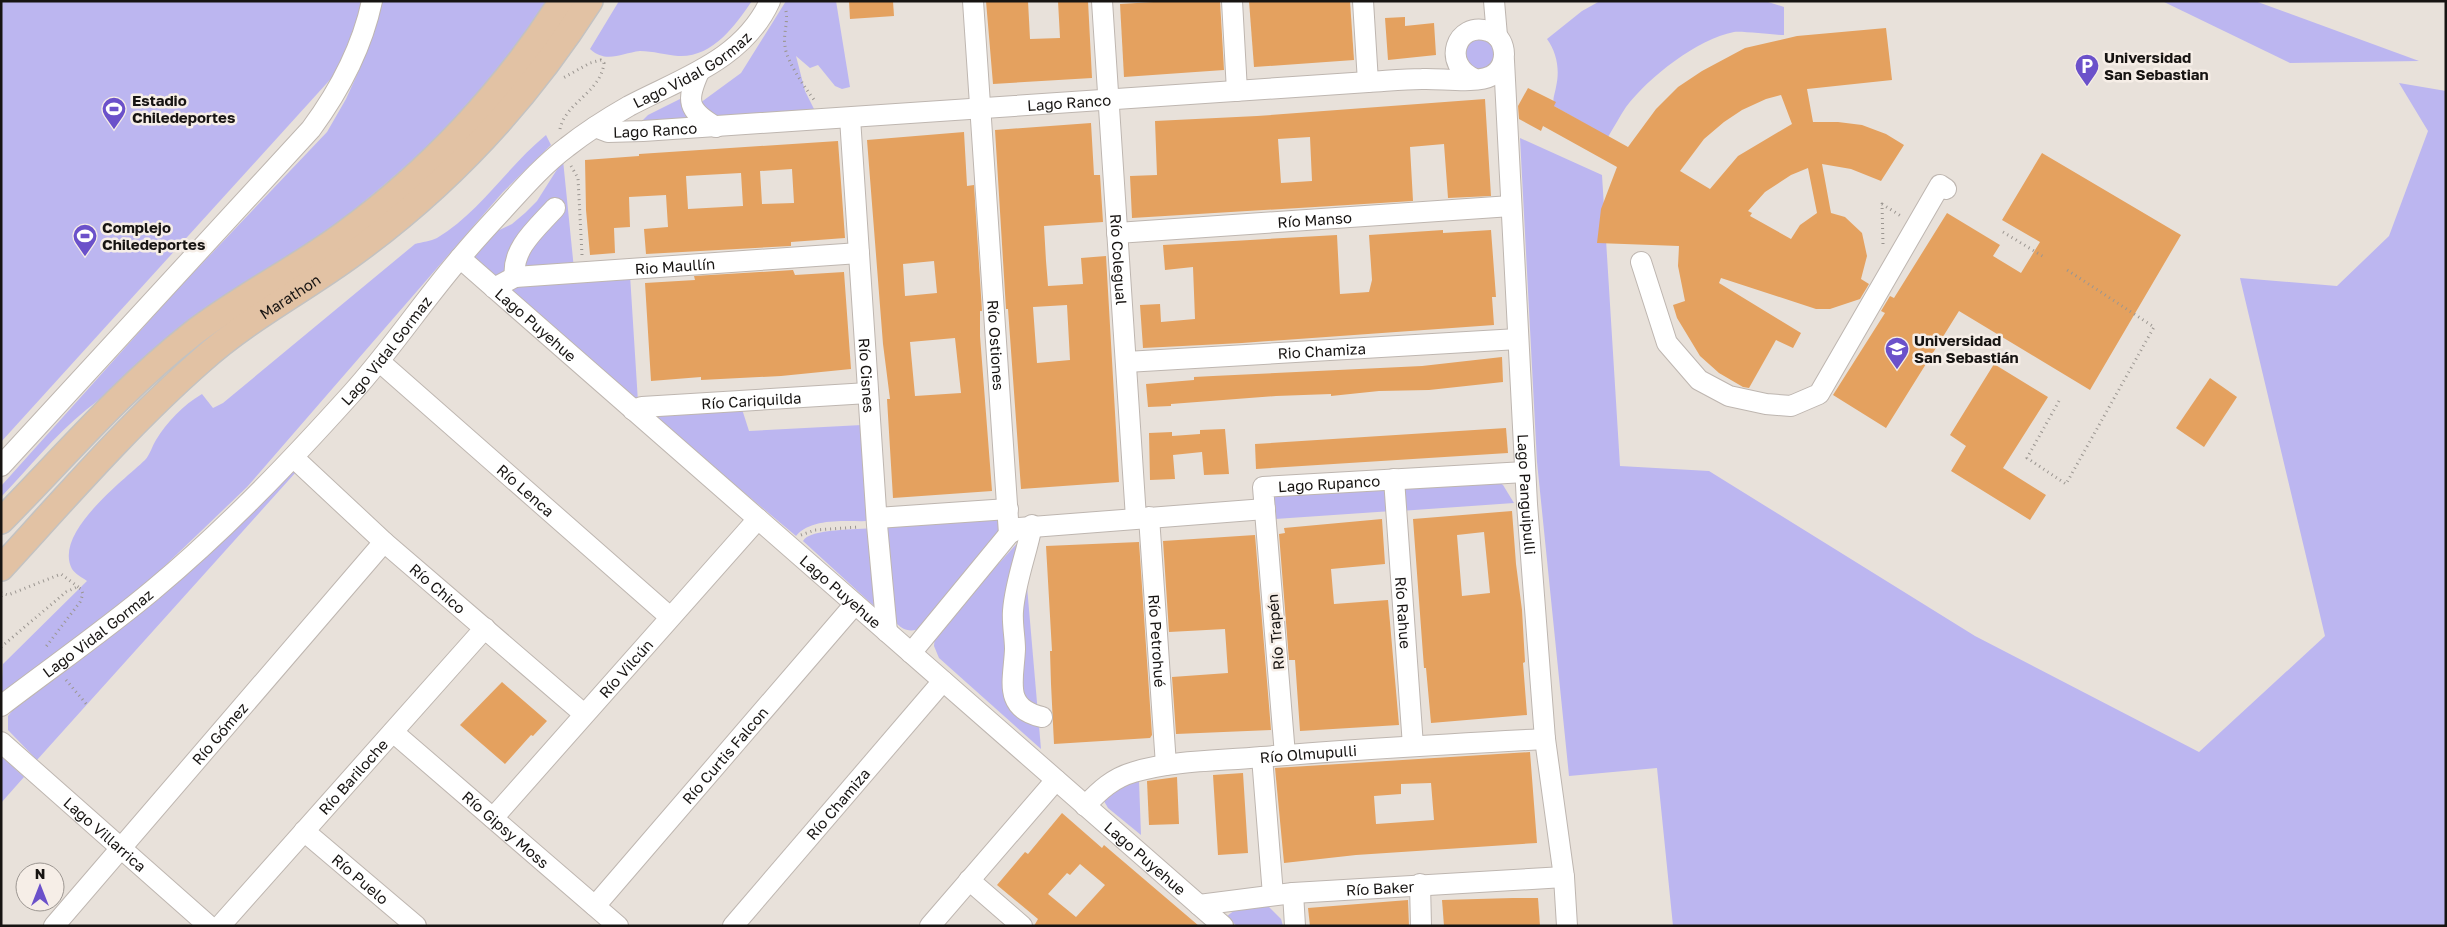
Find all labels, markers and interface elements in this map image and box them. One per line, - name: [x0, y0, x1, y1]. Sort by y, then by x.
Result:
- street label: Lago Vidal Gormaz: [630, 28, 755, 111]
- place label: Universidad San Sebastian: [2104, 48, 2209, 83]
- parking icon: Universidad San Sebastian: [2074, 53, 2100, 87]
- street label: Lago Ranco: [1026, 90, 1112, 114]
- place label: Estadio Chiledeportes: [132, 91, 235, 126]
- sports icon: Estadio Chiledeportes: [101, 96, 127, 130]
- street label: Lago Ranco: [613, 118, 698, 141]
- street label: Río Manso: [1277, 208, 1352, 231]
- street label: Río Colegual: [1107, 213, 1131, 306]
- place label: Complejo Chiledeportes: [102, 218, 205, 253]
- sports icon: Complejo Chiledeportes: [72, 223, 98, 257]
- street label: Rio Maullín: [634, 254, 716, 278]
- street label: Marathon: [256, 270, 324, 323]
- street label: Lago Puyehue: [492, 284, 580, 365]
- street label: Lago Vidal Gormaz: [337, 292, 435, 408]
- street label: Río Ostiones: [984, 299, 1008, 391]
- place label: Universidad San Sebastián: [1914, 331, 2019, 366]
- school or university icon: Universidad San Sebastián: [1884, 336, 1910, 370]
- street label: Río Cisnes: [856, 337, 879, 414]
- street label: Rio Chamiza: [1277, 339, 1366, 362]
- street label: Río Cariquilda: [701, 388, 802, 412]
- street label: Lago Panguipulli: [1514, 434, 1540, 555]
- street label: Río Lenca: [493, 460, 558, 520]
- street label: Lago Rupanco: [1277, 471, 1381, 495]
- street label: Lago Puyehue: [796, 551, 885, 632]
- street label: Río Chico: [406, 559, 469, 617]
- street label: Río Rahue: [1392, 576, 1415, 650]
- street label: Lago Vidal Gormaz: [39, 585, 157, 681]
- street label: Río Trapén: [1263, 593, 1287, 671]
- street label: Río Petrohué: [1145, 594, 1170, 688]
- street label: Río Vilcún: [595, 635, 656, 701]
- street label: Río Gómez: [188, 698, 251, 768]
- street label: Río Curtis Falcon: [678, 703, 772, 807]
- street label: Río Bariloche: [315, 735, 391, 818]
- street label: Río Olmupulli: [1259, 741, 1357, 766]
- street label: Río Chamiza: [802, 764, 873, 843]
- street label: Río Gipsy Moss: [459, 787, 553, 872]
- street label: Lago Villarrica: [60, 793, 150, 875]
- street label: Lago Puyehue: [1101, 818, 1190, 899]
- street label: Río Puelo: [329, 850, 392, 908]
- north arrow: [15, 862, 65, 912]
- text: N: [35, 865, 45, 882]
- street label: Río Baker: [1345, 877, 1415, 899]

